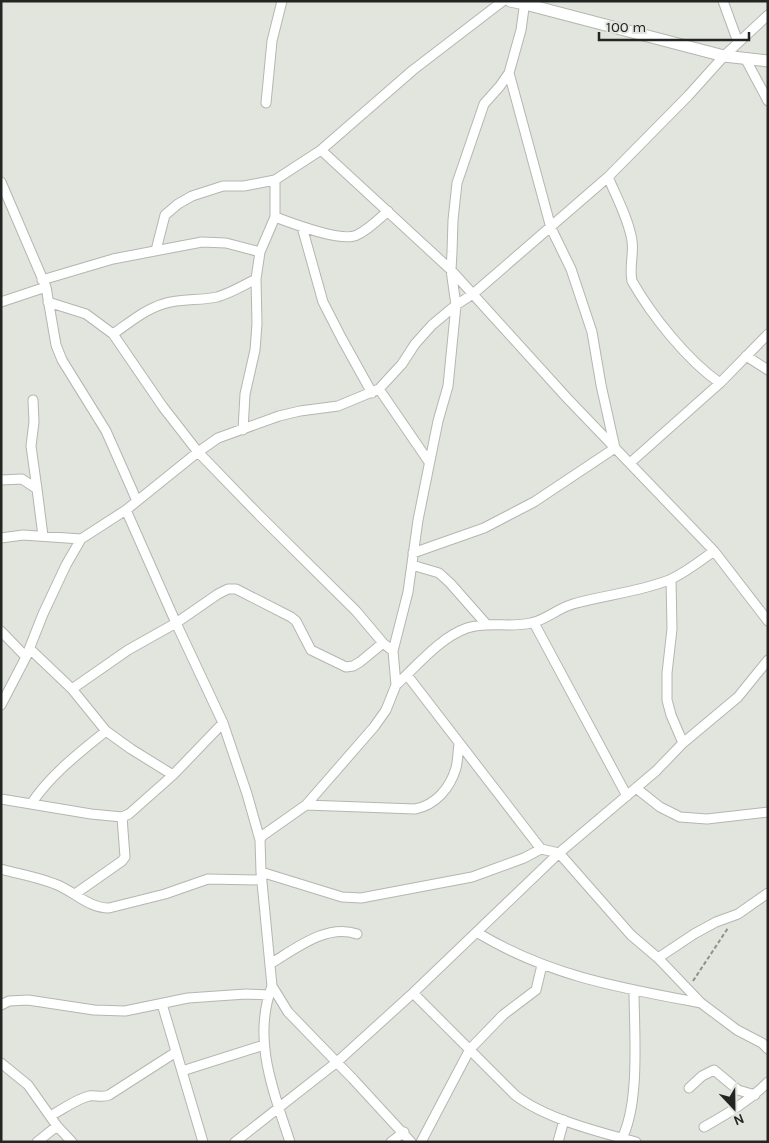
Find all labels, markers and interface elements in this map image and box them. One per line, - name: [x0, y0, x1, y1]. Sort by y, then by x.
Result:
- scale bar: [599, 10, 749, 42]
- text: 100 m: [606, 18, 646, 36]
- north arrow: [709, 1083, 759, 1133]
- text: N: [731, 1110, 747, 1129]

